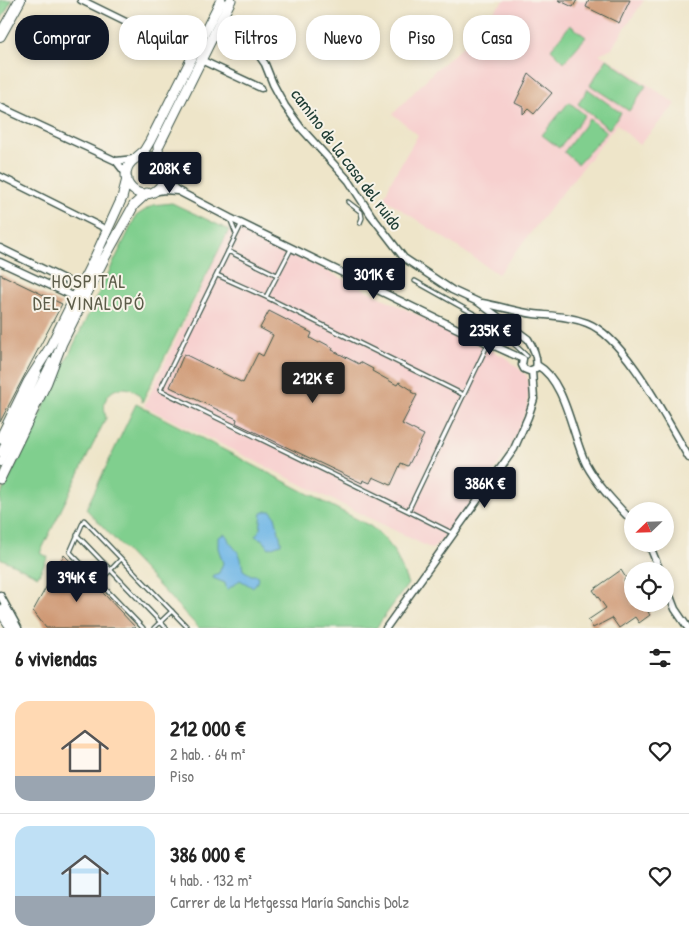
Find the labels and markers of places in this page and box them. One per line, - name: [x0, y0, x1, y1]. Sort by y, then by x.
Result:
- pin: 208K €: [129, 152, 211, 194]
- pin: 301K €: [333, 258, 415, 300]
- pin: 235K €: [449, 314, 531, 356]
- pin: 212K €: [272, 362, 354, 404]
- pin: 386K €: [444, 466, 526, 509]
- pin: 394K €: [36, 560, 118, 603]

